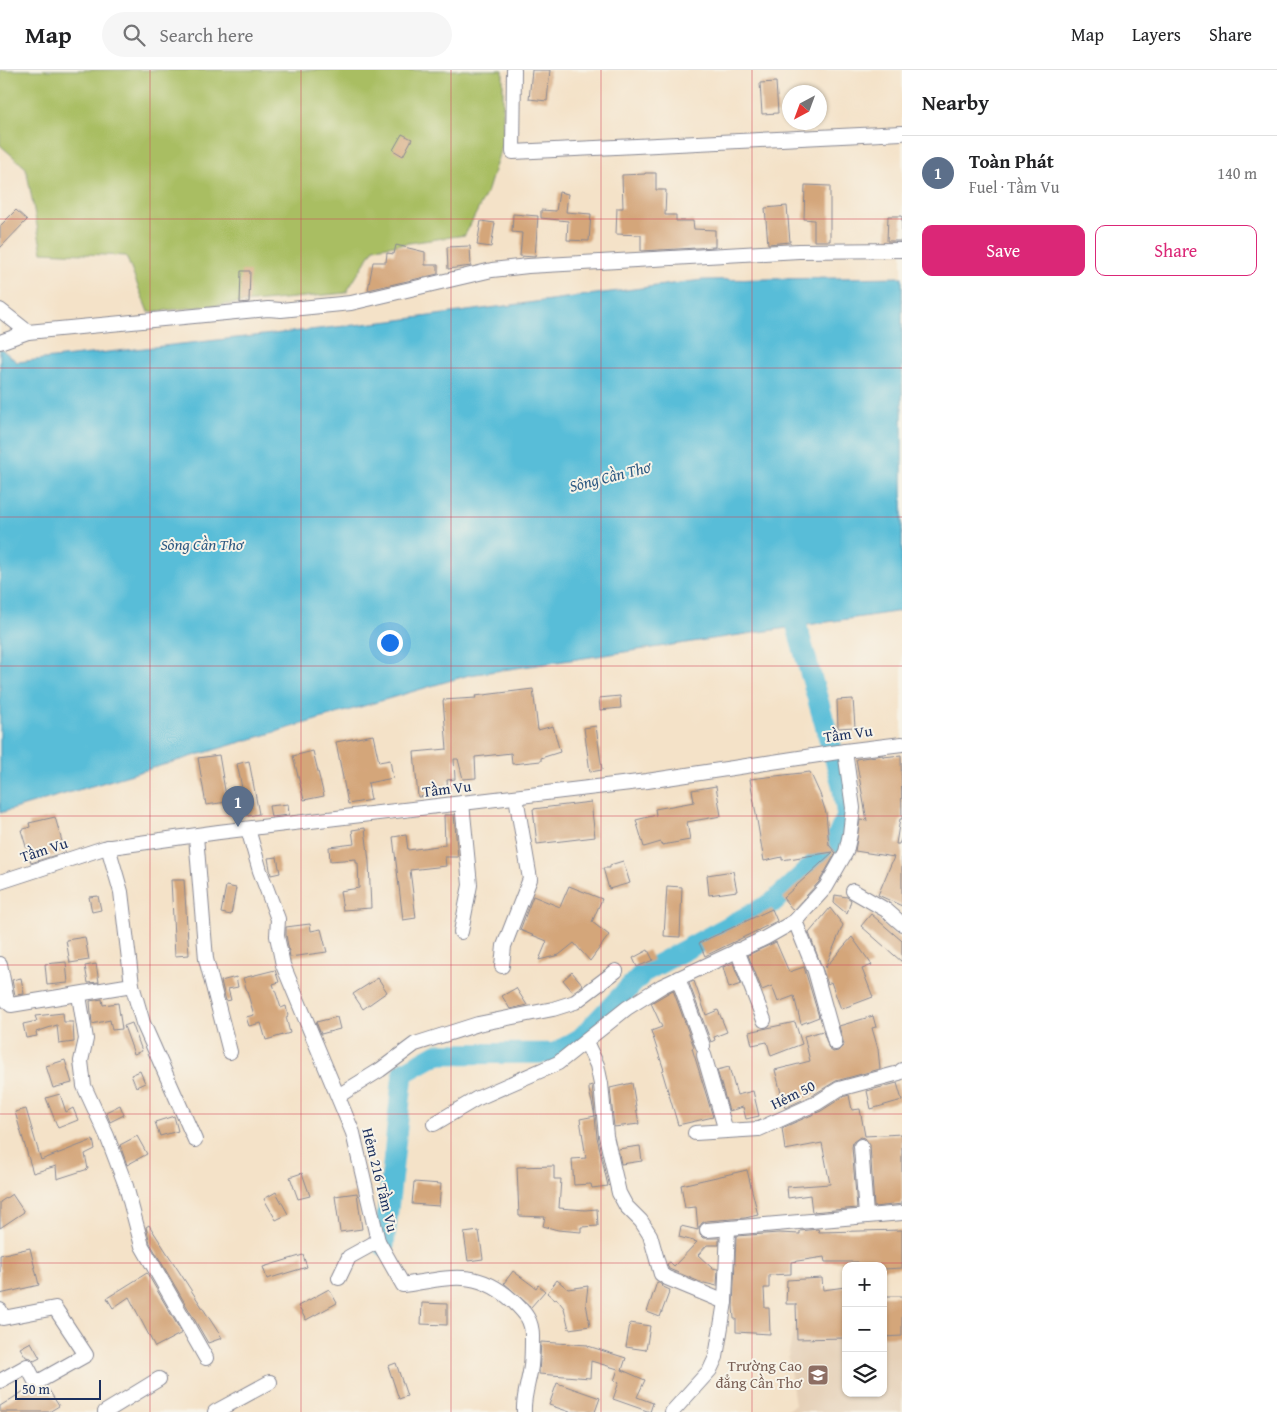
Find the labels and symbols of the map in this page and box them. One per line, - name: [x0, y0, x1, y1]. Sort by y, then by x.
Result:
- north arrow: [782, 85, 827, 130]
- water label: Sông Cần Thơ: [567, 454, 655, 498]
- water label: Sông Cần Thơ: [160, 532, 245, 556]
- your location: [377, 630, 403, 656]
- street label: Tầm Vu: [822, 720, 875, 747]
- street label: Tầm Vu: [421, 775, 473, 802]
- pin: 1: [222, 786, 254, 827]
- street label: Tầm Vu: [17, 832, 71, 867]
- street label: Hẻm 50: [767, 1075, 819, 1114]
- street label: Hẻm 216 Tầm Vu: [357, 1126, 404, 1235]
- place label: Trường Cao đẳng Cần Thơ: [716, 1355, 803, 1393]
- school or university icon: Trường Cao đẳng Cần Thơ: [806, 1363, 830, 1387]
- scale bar: [15, 1377, 101, 1400]

